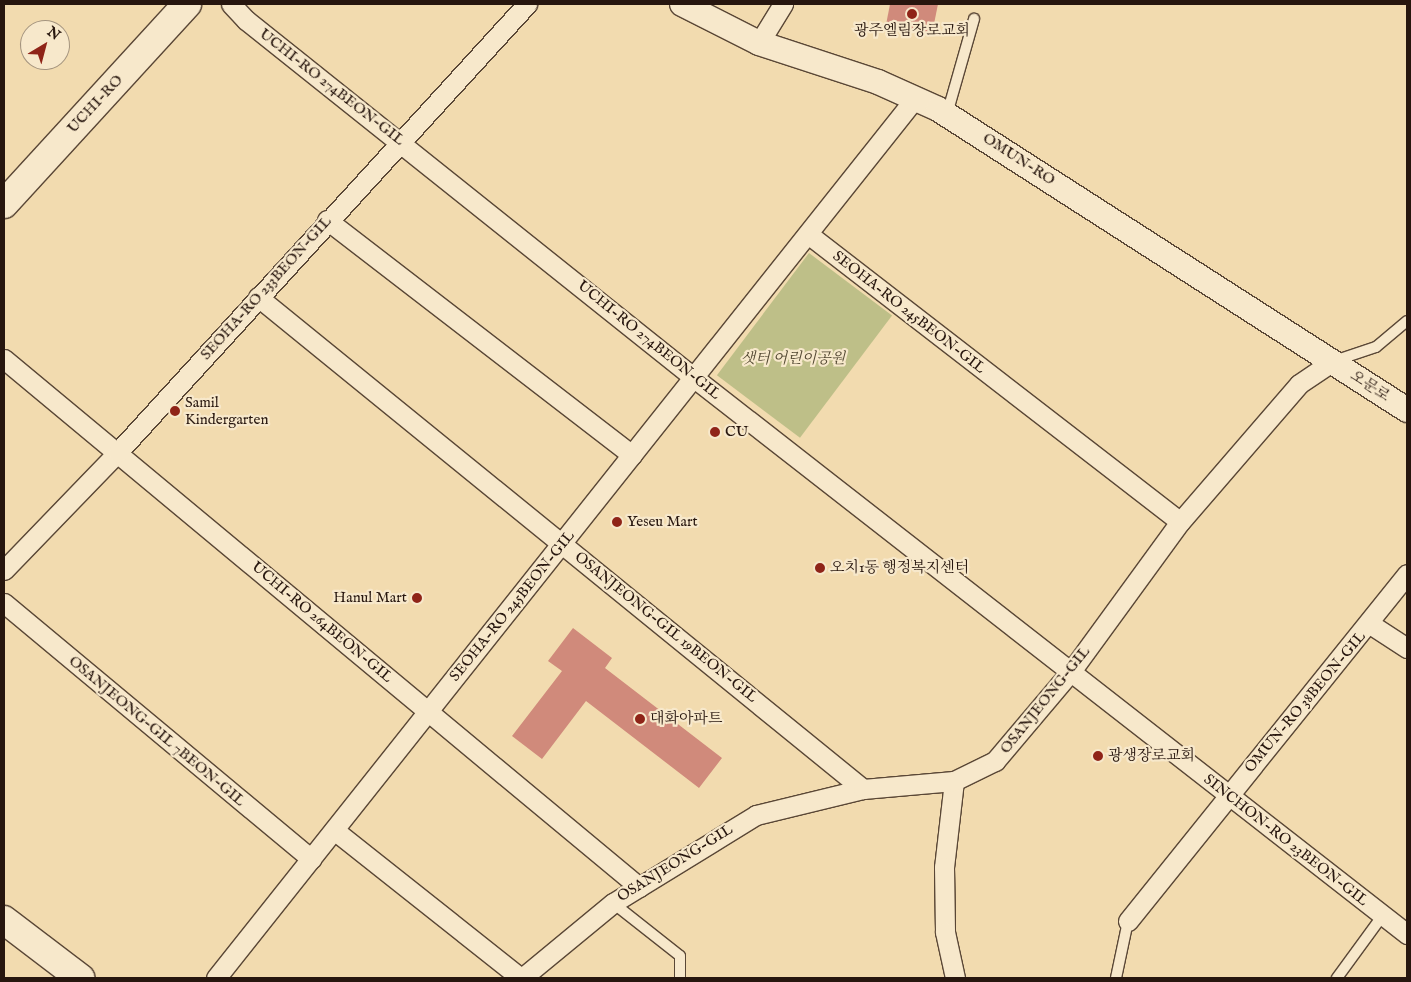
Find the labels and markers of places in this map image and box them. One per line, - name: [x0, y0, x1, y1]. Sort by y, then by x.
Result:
- marker: 광주엘림장로교회: [906, 8, 918, 20]
- place label: 광주엘림장로교회: [854, 22, 970, 40]
- place label: Samil Kindergarten: [185, 393, 268, 428]
- marker: Samil Kindergarten: [169, 405, 181, 417]
- place label: CU: [725, 423, 748, 441]
- marker: CU: [709, 426, 721, 438]
- place label: Yeseu Mart: [627, 513, 698, 531]
- marker: Yeseu Mart: [611, 516, 623, 528]
- place label: 오치1동 행정복지센터: [830, 559, 969, 577]
- marker: 오치1동 행정복지센터: [814, 562, 826, 574]
- place label: Hanul Mart: [333, 589, 407, 607]
- marker: Hanul Mart: [411, 592, 423, 604]
- place label: 대화아파트: [650, 710, 722, 728]
- marker: 대화아파트: [634, 713, 646, 725]
- place label: 광생장로교회: [1108, 747, 1195, 765]
- marker: 광생장로교회: [1092, 750, 1104, 762]

